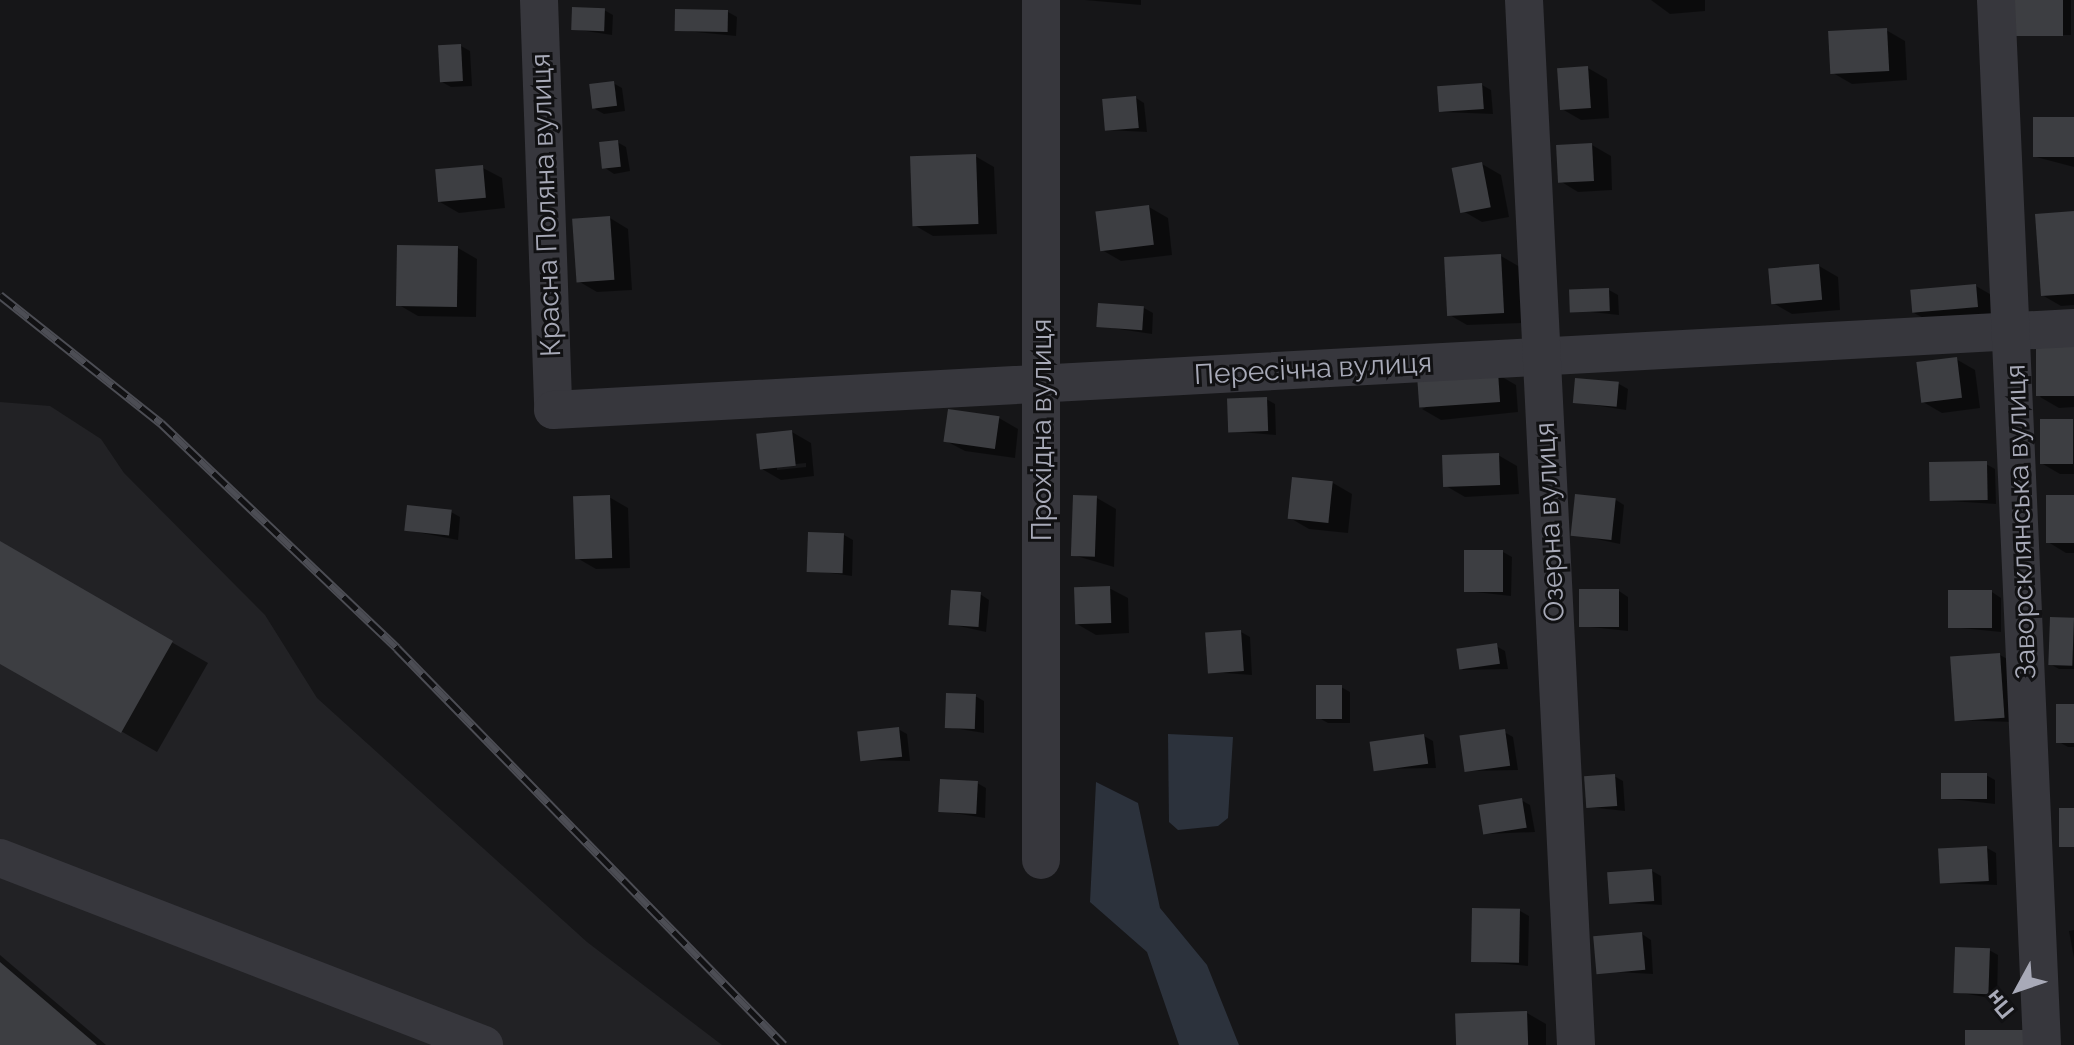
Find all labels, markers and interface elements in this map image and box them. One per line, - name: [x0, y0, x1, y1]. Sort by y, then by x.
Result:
- street label: Красна Поляна вулиця: [524, 53, 568, 357]
- street label: Прохідна вулиця: [1025, 319, 1059, 541]
- street label: Пересічна вулиця: [1193, 346, 1433, 392]
- street label: Заворсклянська вулиця: [1999, 364, 2043, 680]
- street label: Озерна вулиця: [1528, 421, 1572, 623]
- north arrow: [1978, 949, 2058, 1029]
- text: Пн: [1980, 985, 2019, 1024]

